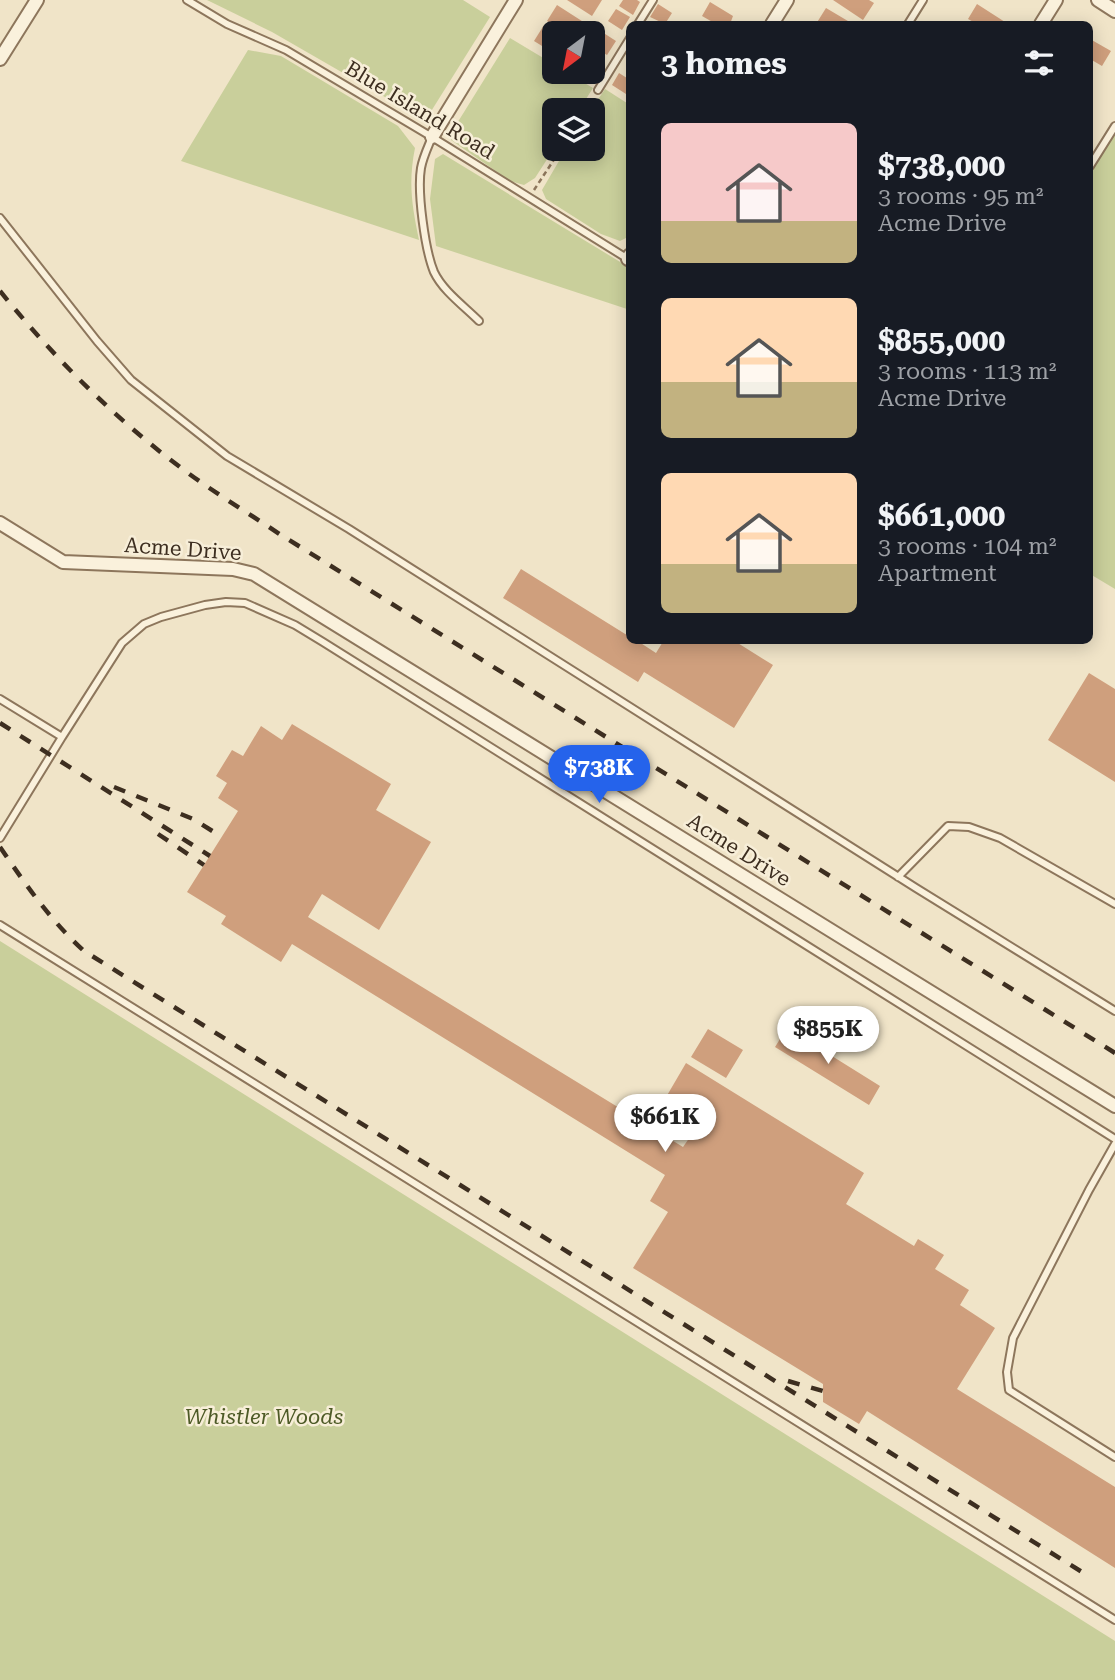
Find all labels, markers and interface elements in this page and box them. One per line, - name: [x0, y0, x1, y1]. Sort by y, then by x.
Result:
- north arrow: [542, 21, 606, 84]
- map controls: [542, 21, 605, 161]
- icon: filters: [1020, 44, 1058, 82]
- text: 3 homes: [661, 46, 787, 81]
- street label: Blue Island Road: [341, 56, 500, 164]
- button: layers: [542, 98, 605, 161]
- text: $738,000: [878, 148, 1005, 183]
- icon: home: [717, 151, 801, 235]
- text: 3 rooms · 95 m²: [878, 183, 1044, 210]
- text: Acme Drive: [878, 210, 1006, 237]
- text: $855,000: [878, 323, 1005, 358]
- icon: home: [717, 326, 801, 410]
- text: 3 rooms · 113 m²: [878, 358, 1056, 385]
- text: Acme Drive: [878, 385, 1006, 412]
- text: $661,000: [878, 498, 1005, 533]
- icon: home: [717, 501, 801, 585]
- street label: Acme Drive: [124, 533, 242, 565]
- text: 3 rooms · 104 m²: [878, 533, 1056, 560]
- text: Apartment: [878, 560, 997, 587]
- pin: $738K: [550, 746, 648, 805]
- text: $738K: [564, 754, 634, 781]
- street label: Acme Drive: [683, 809, 795, 891]
- pin: $855K: [779, 1006, 877, 1066]
- text: $855K: [793, 1015, 863, 1042]
- pin: $661K: [616, 1094, 714, 1154]
- text: $661K: [630, 1103, 700, 1130]
- park label: Whistler Woods: [185, 1405, 344, 1429]

